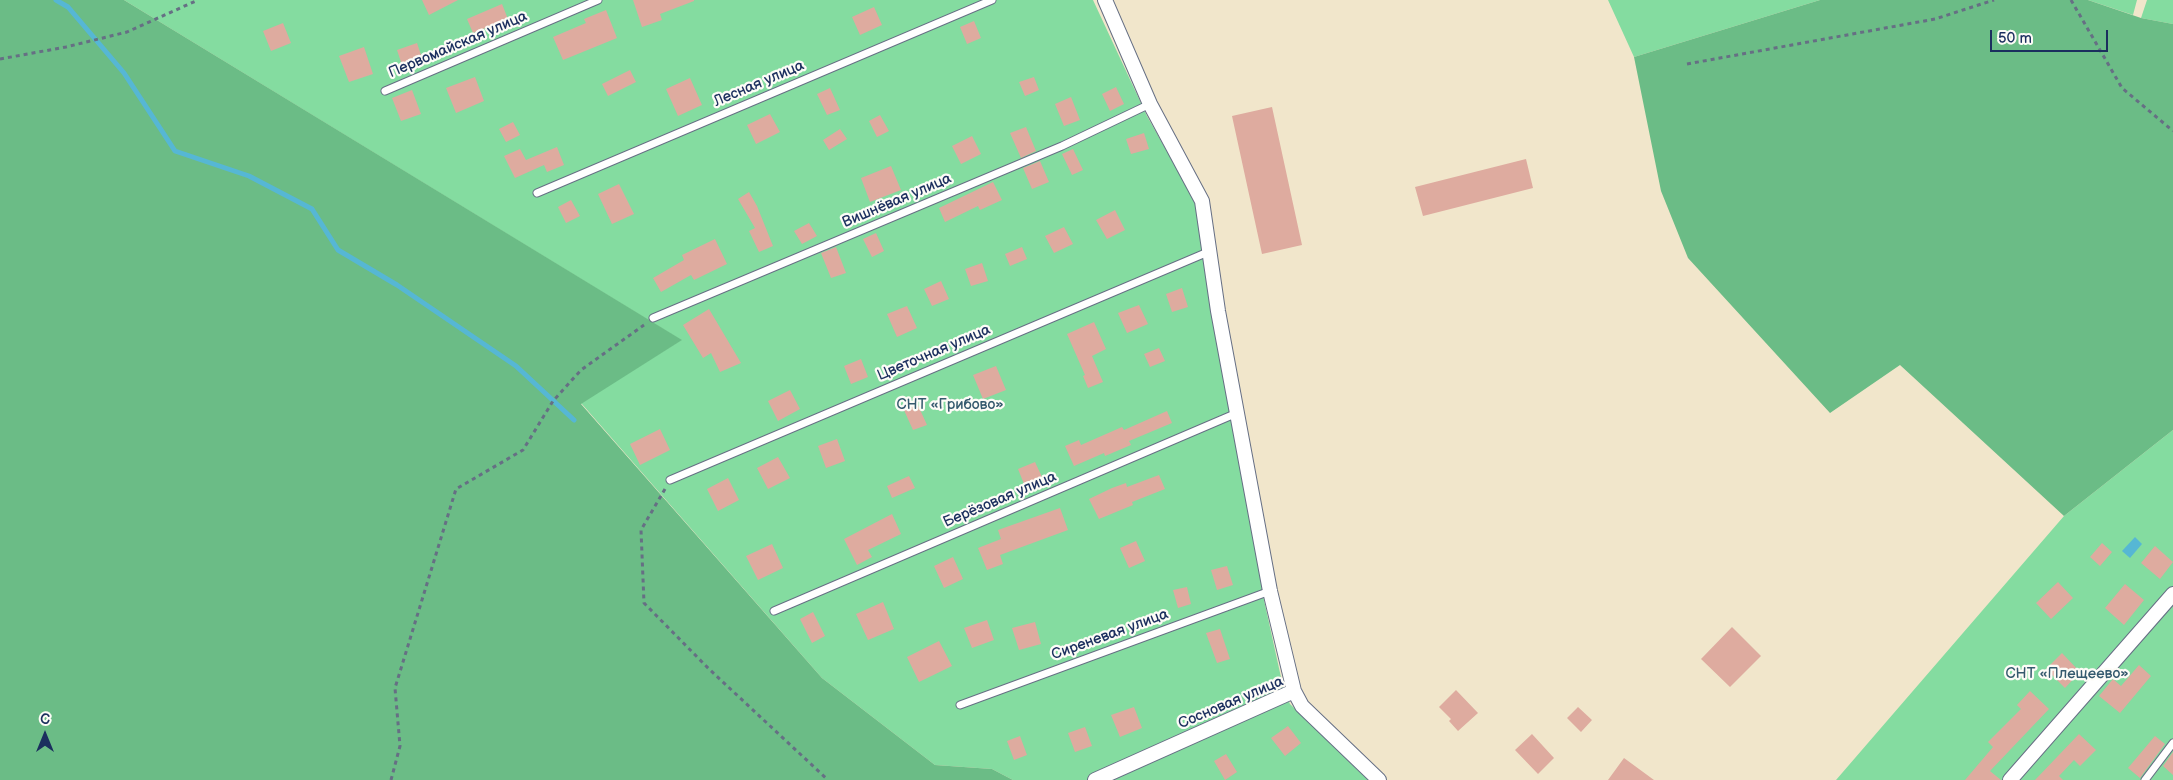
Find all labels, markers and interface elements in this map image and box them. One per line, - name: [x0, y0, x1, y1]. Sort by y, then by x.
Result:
- street label: Первомайская улица: [386, 8, 530, 82]
- scale bar: [1993, 20, 2110, 52]
- text: 50 m: [1998, 29, 2032, 48]
- street label: Лесная улица: [711, 57, 807, 111]
- street label: Вишнёвая улица: [840, 170, 954, 232]
- street label: Цветочная улица: [875, 321, 993, 385]
- park label: СНТ «Грибово»: [896, 396, 1004, 414]
- street label: Берёзовая улица: [941, 468, 1059, 532]
- street label: Сиреневая улица: [1049, 606, 1171, 664]
- park label: СНТ «Плещеево»: [2005, 665, 2129, 683]
- street label: Сосновая улица: [1176, 673, 1286, 733]
- north arrow: [20, 710, 70, 760]
- text: С: [40, 711, 50, 728]

